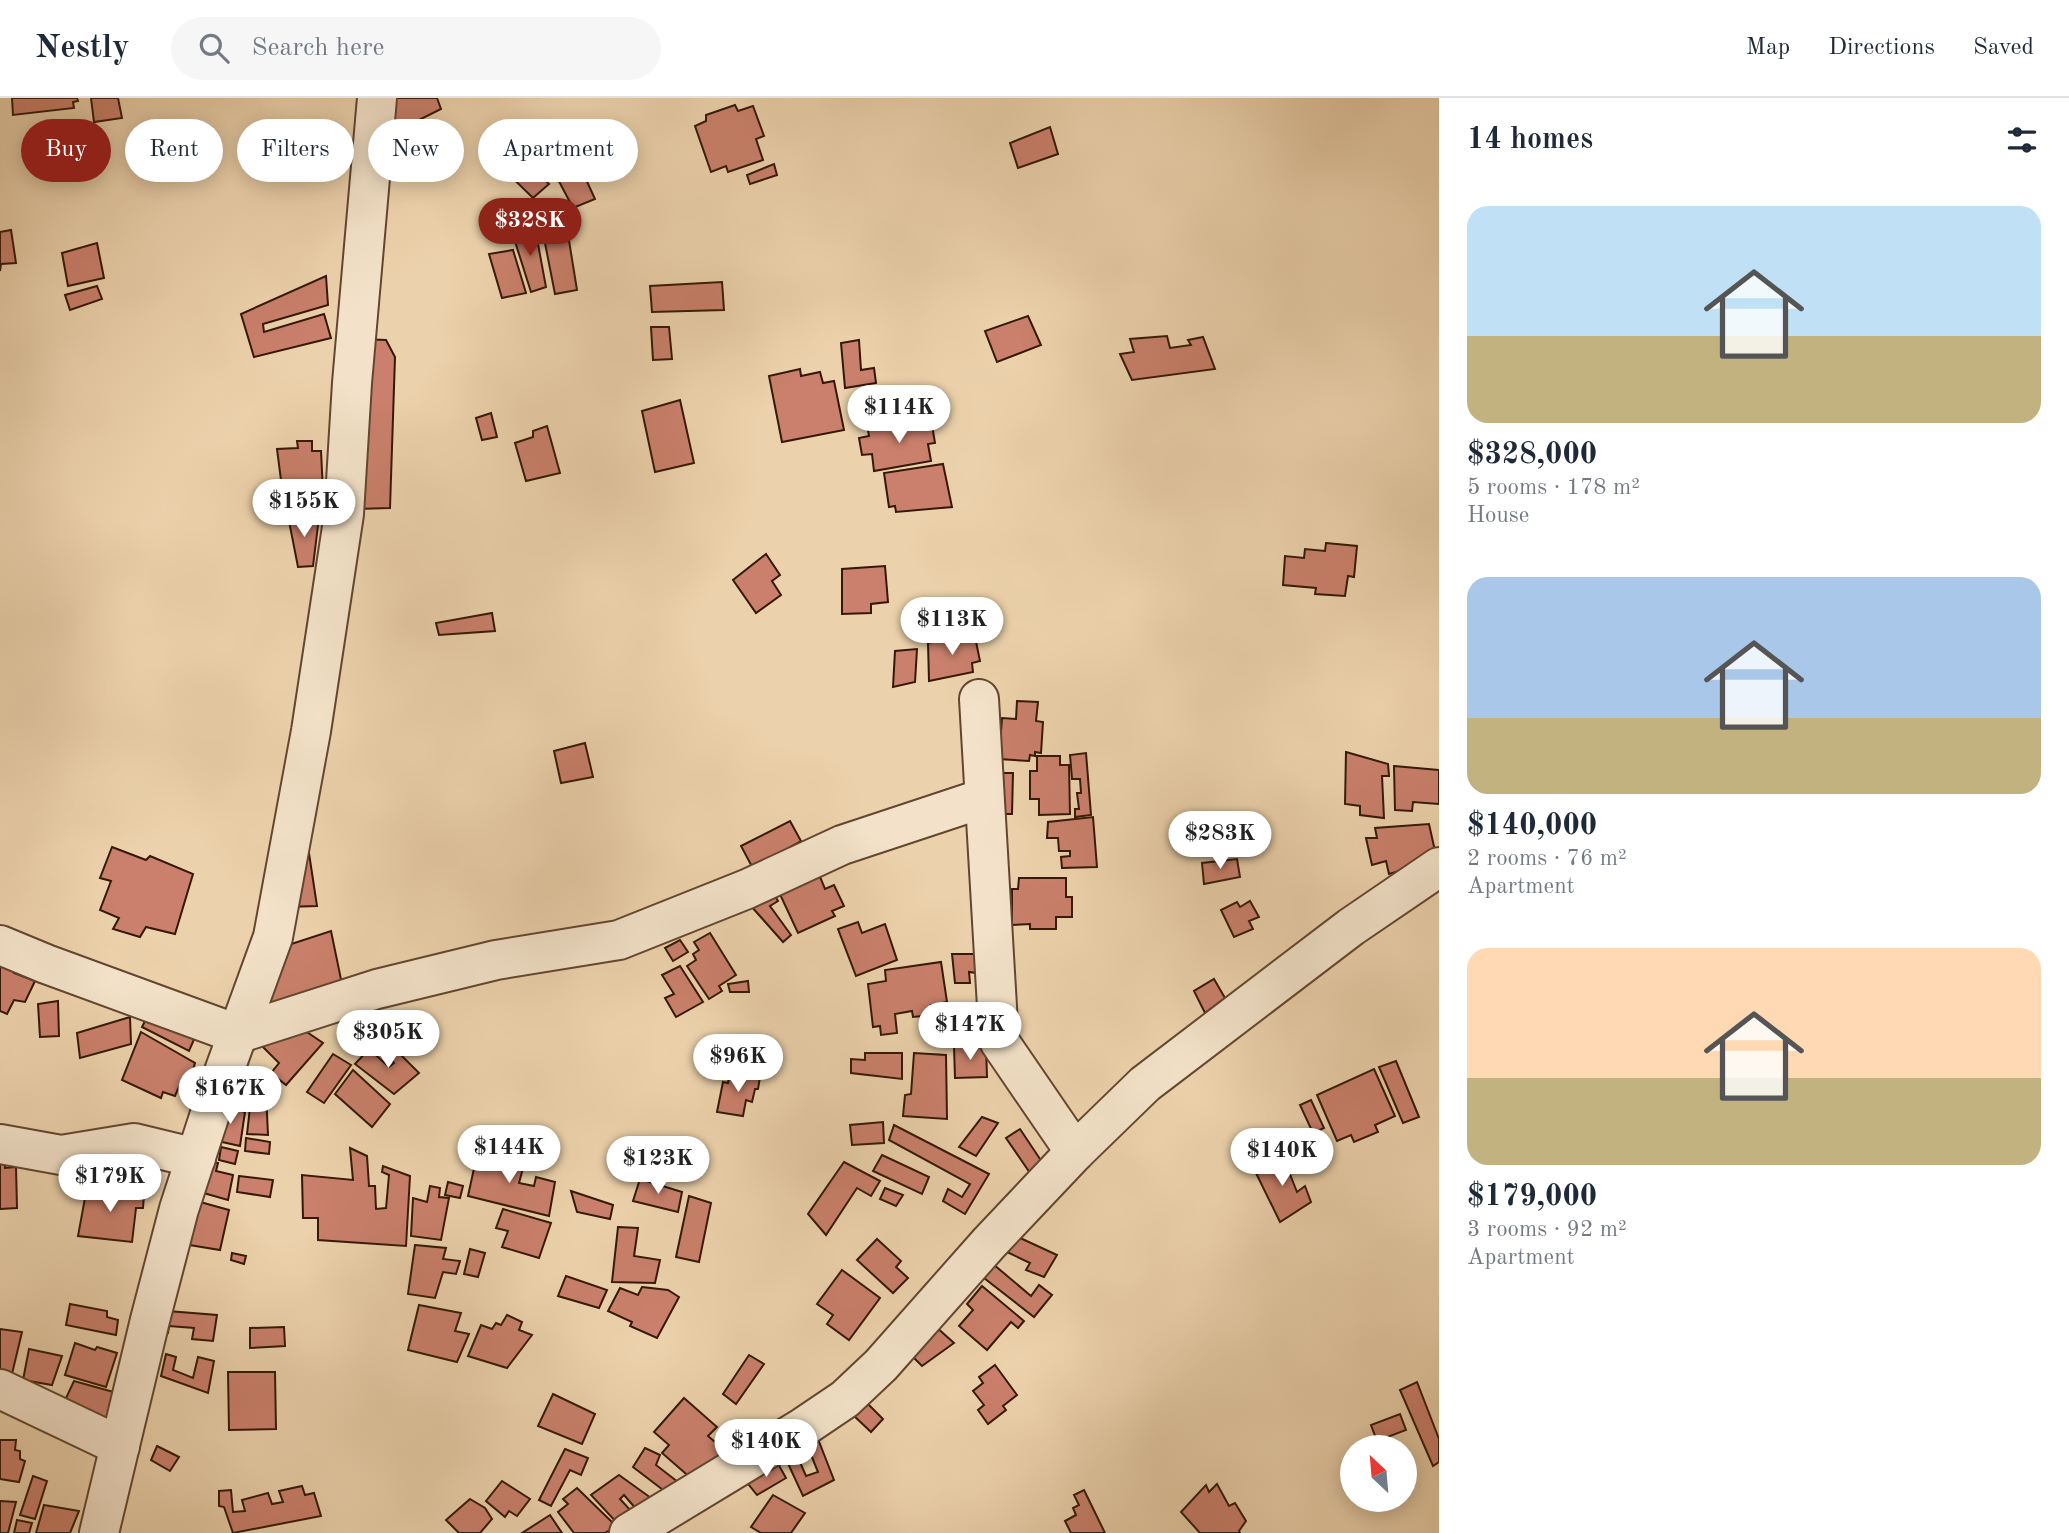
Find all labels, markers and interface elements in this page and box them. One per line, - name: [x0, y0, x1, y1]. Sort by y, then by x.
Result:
- search box: [171, 17, 661, 80]
- icon: search: [195, 29, 233, 67]
- text: Nestly: [35, 32, 129, 65]
- text: Search here: [251, 35, 385, 61]
- text: Map: [1746, 36, 1790, 60]
- text: Directions: [1828, 36, 1935, 60]
- text: Saved: [1973, 36, 2034, 60]
- chip: Buy: [21, 119, 111, 182]
- chip: Rent: [125, 119, 223, 182]
- chip: Filters: [237, 119, 354, 182]
- chip: New: [368, 119, 464, 182]
- chip: Apartment: [478, 119, 638, 182]
- icon: filters: [2003, 121, 2041, 159]
- text: 14 homes: [1467, 125, 1593, 155]
- pin: $328K: [481, 198, 579, 258]
- text: $328K: [494, 209, 566, 232]
- icon: home: [1691, 251, 1817, 377]
- pin: $114K: [850, 386, 948, 445]
- text: $114K: [863, 396, 935, 419]
- text: $328,000: [1467, 440, 1597, 470]
- text: 5 rooms · 178 m²: [1467, 476, 1640, 499]
- pin: $155K: [255, 480, 353, 539]
- text: $155K: [268, 490, 340, 513]
- text: House: [1467, 504, 1529, 527]
- pin: $113K: [903, 598, 1001, 657]
- text: $113K: [916, 608, 988, 631]
- icon: home: [1691, 622, 1817, 748]
- text: $140,000: [1467, 811, 1597, 841]
- pin: $283K: [1171, 812, 1269, 871]
- text: $283K: [1184, 822, 1256, 845]
- text: 2 rooms · 76 m²: [1467, 847, 1627, 870]
- text: Apartment: [1467, 875, 1575, 898]
- icon: home: [1691, 993, 1817, 1119]
- pin: $147K: [921, 1002, 1019, 1062]
- pin: $305K: [339, 1010, 437, 1070]
- text: $147K: [934, 1013, 1006, 1036]
- text: $305K: [352, 1021, 424, 1044]
- pin: $96K: [697, 1034, 779, 1094]
- text: $96K: [709, 1045, 767, 1068]
- pin: $167K: [181, 1066, 279, 1126]
- text: $167K: [194, 1077, 266, 1100]
- pin: $144K: [460, 1126, 558, 1185]
- pin: $140K: [1233, 1128, 1331, 1188]
- text: $144K: [473, 1136, 545, 1159]
- pin: $123K: [609, 1136, 707, 1196]
- text: $140K: [1246, 1139, 1318, 1162]
- text: $123K: [622, 1147, 694, 1170]
- pin: $179K: [61, 1154, 159, 1214]
- text: $179K: [74, 1165, 146, 1188]
- text: $179,000: [1467, 1182, 1597, 1212]
- text: 3 rooms · 92 m²: [1467, 1218, 1627, 1241]
- text: Apartment: [1467, 1246, 1575, 1269]
- pin: $140K: [717, 1420, 815, 1479]
- text: $140K: [730, 1430, 802, 1453]
- north arrow: [1340, 1435, 1418, 1512]
- map controls: [1340, 1435, 1417, 1512]

